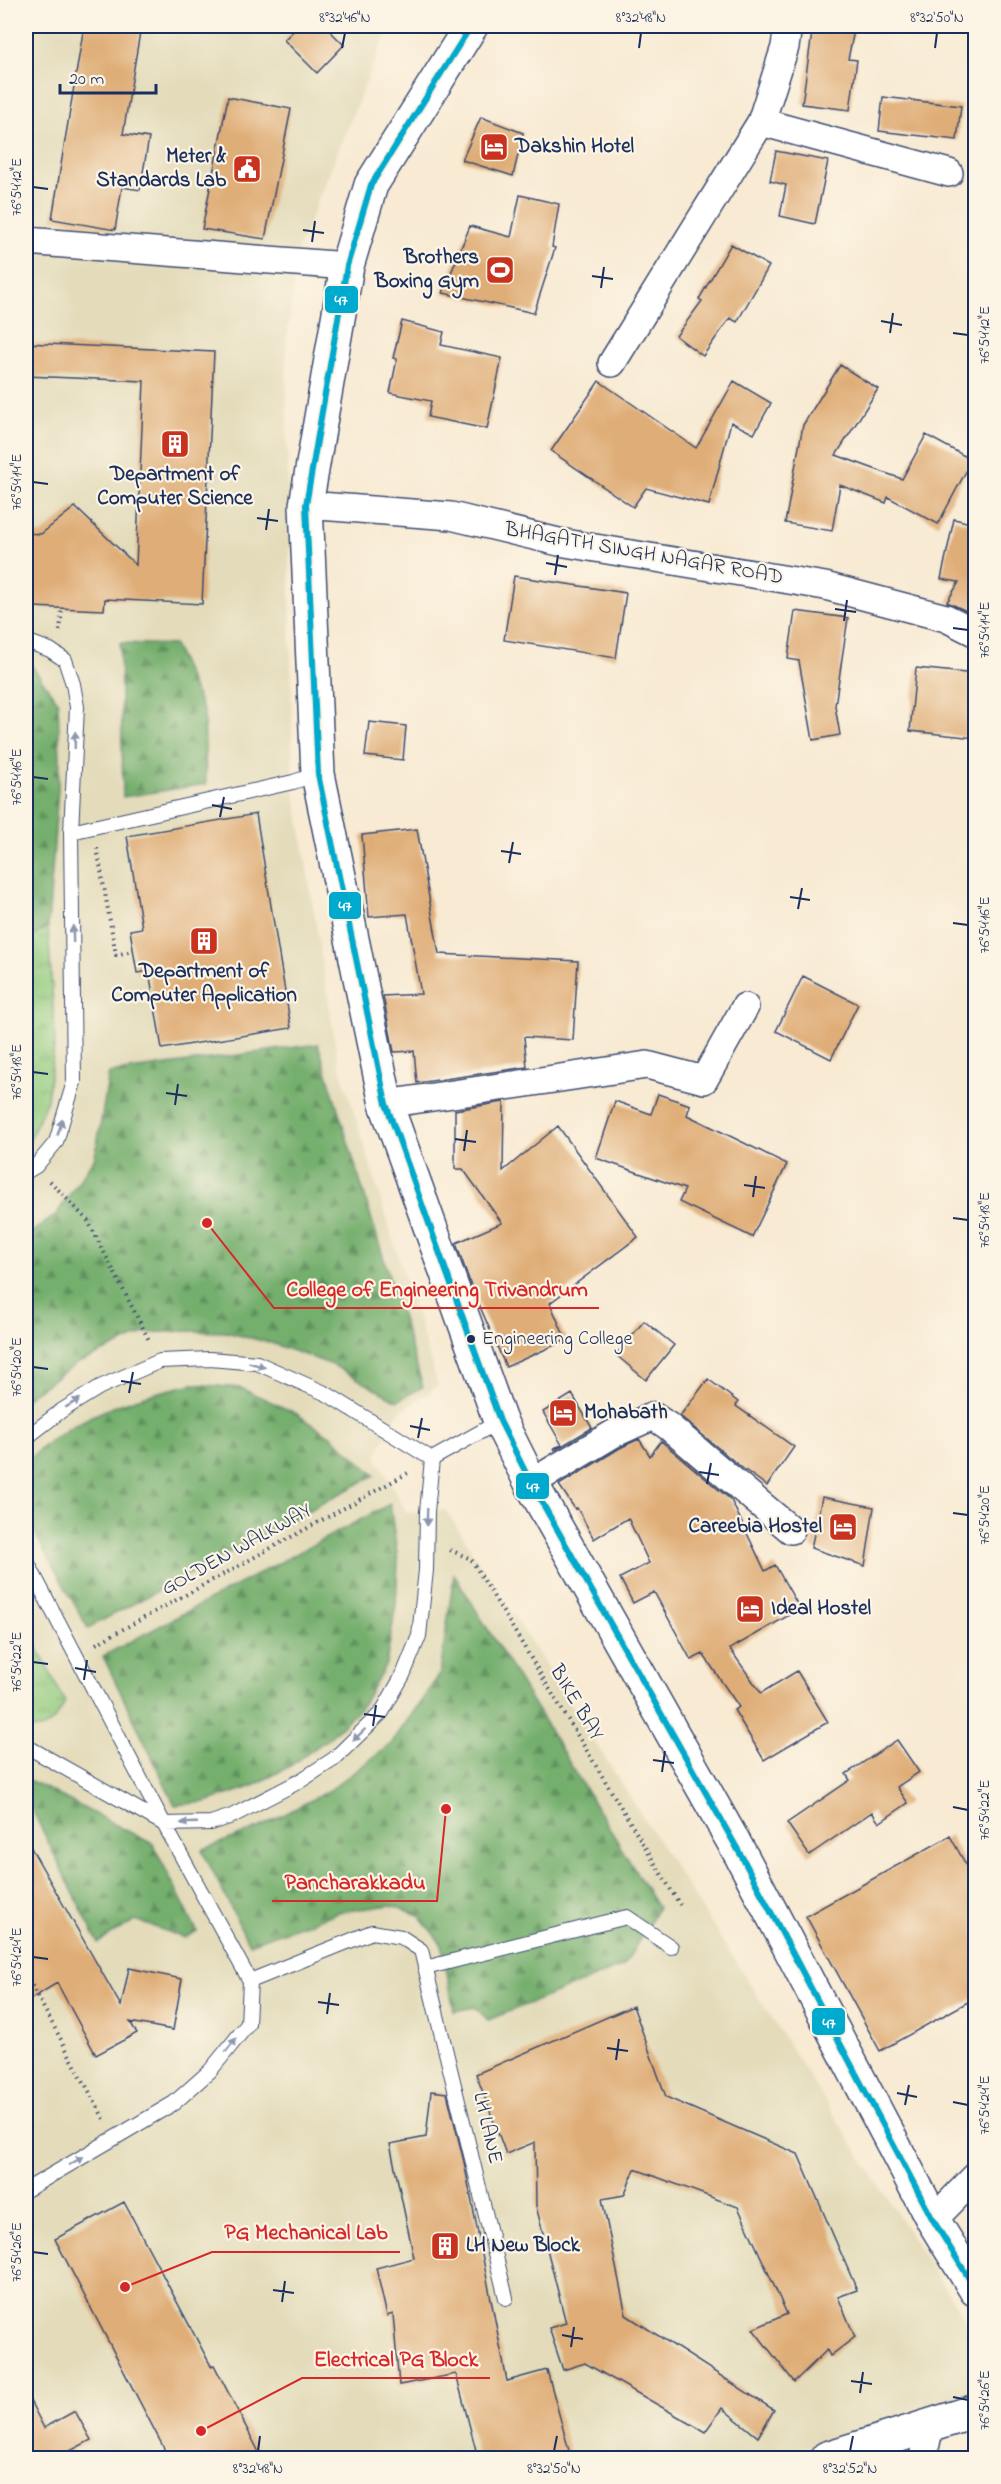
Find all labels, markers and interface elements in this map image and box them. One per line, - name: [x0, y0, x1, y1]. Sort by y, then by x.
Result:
- text: 8°32'46"N: [319, 7, 371, 29]
- text: 8°32'48"N: [616, 7, 666, 29]
- text: 8°32'50"N: [910, 7, 964, 29]
- scale bar: [60, 57, 156, 95]
- text: 20 m: [69, 67, 104, 93]
- hotel icon: Dakshin Hotel: [478, 131, 510, 163]
- place label: Dakshin Hotel: [514, 132, 635, 162]
- place label: Meter & Standards Lab: [96, 142, 227, 196]
- public building icon: Meter & Standards Lab: [231, 153, 263, 185]
- text: 76°54'12"E: [6, 158, 28, 216]
- place label: Brothers Boxing Gym: [374, 243, 479, 299]
- sports icon: Brothers Boxing Gym: [484, 254, 516, 286]
- line badge: 47: [324, 285, 359, 314]
- text: 47: [333, 289, 348, 313]
- text: 76°54'12"E: [974, 306, 996, 364]
- building icon: Department of Computer Science: [159, 428, 191, 460]
- text: 76°54'14"E: [6, 454, 28, 510]
- place label: Department of Computer Science: [97, 460, 253, 514]
- street label: BHAGATH SINGH NAGAR ROAD: [501, 515, 786, 593]
- text: 76°54'14"E: [974, 602, 996, 658]
- one-way arrow: [71, 730, 80, 749]
- text: 76°54'16"E: [6, 748, 28, 806]
- line badge: 47: [328, 891, 362, 920]
- text: 47: [337, 895, 352, 919]
- text: 76°54'16"E: [974, 896, 996, 954]
- one-way arrow: [68, 925, 78, 944]
- building icon: Department of Computer Application: [188, 925, 220, 957]
- place label: Department of Computer Application: [111, 957, 297, 1011]
- text: 76°54'18"E: [6, 1044, 28, 1100]
- one-way arrow: [56, 1118, 65, 1136]
- text: 76°54'18"E: [974, 1192, 996, 1248]
- callout: College of Engineering Trivandrum: [274, 1268, 599, 1308]
- text: College of Engineering Trivandrum: [286, 1275, 588, 1308]
- place label: Engineering College: [482, 1325, 632, 1355]
- marker: Engineering College: [465, 1333, 477, 1345]
- text: 76°54'20"E: [6, 1337, 28, 1397]
- one-way arrow: [248, 1361, 266, 1370]
- hotel icon: Mohabath: [547, 1397, 579, 1429]
- one-way arrow: [65, 1398, 81, 1409]
- place label: Mohabath: [584, 1398, 668, 1428]
- line badge: 47: [515, 1472, 550, 1500]
- text: 47: [525, 1476, 540, 1500]
- text: 76°54'20"E: [974, 1485, 996, 1545]
- street label: GOLDEN WALKWAY: [156, 1496, 318, 1604]
- one-way arrow: [422, 1508, 431, 1527]
- hotel icon: Careebia Hostel: [827, 1511, 859, 1543]
- place label: Careebia Hostel: [689, 1512, 822, 1542]
- hotel icon: Ideal Hostel: [734, 1593, 766, 1625]
- place label: Ideal Hostel: [771, 1594, 872, 1624]
- text: 76°54'22"E: [6, 1632, 28, 1692]
- street label: BIKE BAY: [541, 1658, 611, 1747]
- one-way arrow: [352, 1728, 366, 1742]
- text: 76°54'22"E: [974, 1780, 996, 1840]
- one-way arrow: [180, 1819, 199, 1828]
- callout: Pancharakkadu: [272, 1861, 437, 1901]
- text: Pancharakkadu: [285, 1868, 426, 1900]
- text: 76°54'24"E: [6, 1927, 28, 1987]
- line badge: 47: [811, 2007, 846, 2036]
- text: 47: [821, 2012, 836, 2036]
- one-way arrow: [225, 2038, 237, 2053]
- text: 76°54'24"E: [974, 2075, 996, 2135]
- street label: LH LANE: [464, 2089, 510, 2167]
- one-way arrow: [68, 2156, 85, 2166]
- callout: PG Mechanical Lab: [212, 2212, 400, 2252]
- text: PG Mechanical Lab: [224, 2218, 388, 2250]
- text: 76°54'26"E: [6, 2222, 28, 2282]
- building icon: LH New Block: [429, 2230, 461, 2262]
- place label: LH New Block: [466, 2231, 580, 2261]
- callout: Electrical PG Block: [302, 2338, 490, 2378]
- text: Electrical PG Block: [314, 2345, 480, 2377]
- text: 76°54'26"E: [974, 2370, 996, 2430]
- text: 8°32'48"N: [233, 2458, 283, 2480]
- text: 8°32'50"N: [527, 2458, 581, 2480]
- text: 8°32'52"N: [823, 2458, 877, 2480]

